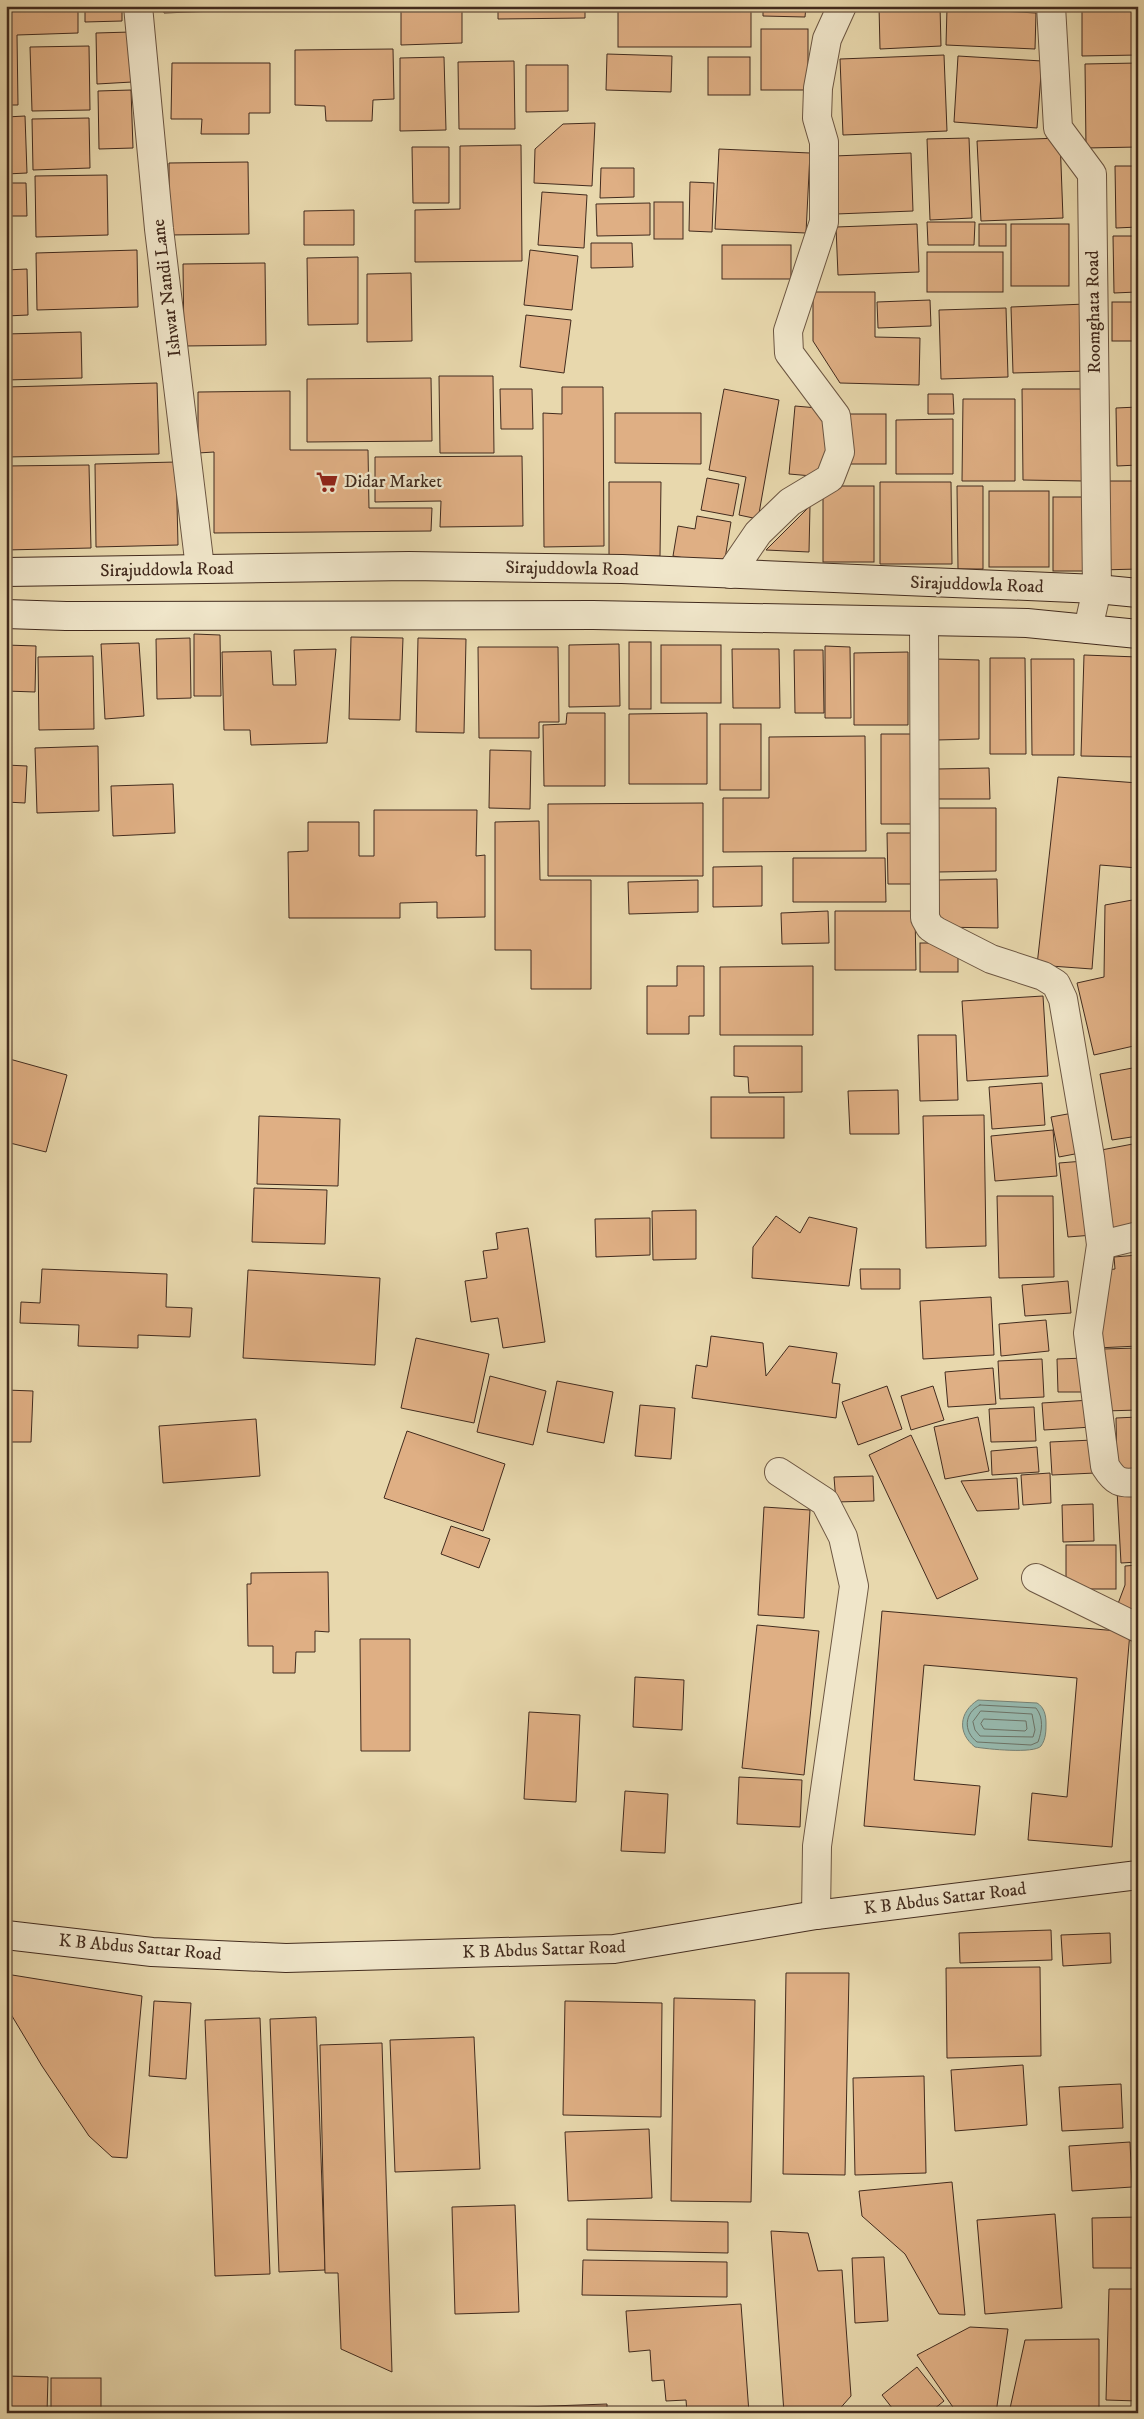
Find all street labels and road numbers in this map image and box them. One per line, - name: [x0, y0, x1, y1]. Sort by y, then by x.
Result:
- street label: Ishwar Nandi Lane: [148, 218, 186, 358]
- street label: Roomghata Road: [1082, 250, 1106, 374]
- street label: Sirajuddowla Road: [505, 557, 639, 581]
- street label: Sirajuddowla Road: [100, 558, 234, 582]
- street label: Sirajuddowla Road: [910, 572, 1044, 598]
- street label: K B Abdus Sattar Road: [863, 1878, 1027, 1920]
- street label: K B Abdus Sattar Road: [58, 1930, 222, 1966]
- street label: K B Abdus Sattar Road: [462, 1936, 626, 1964]

